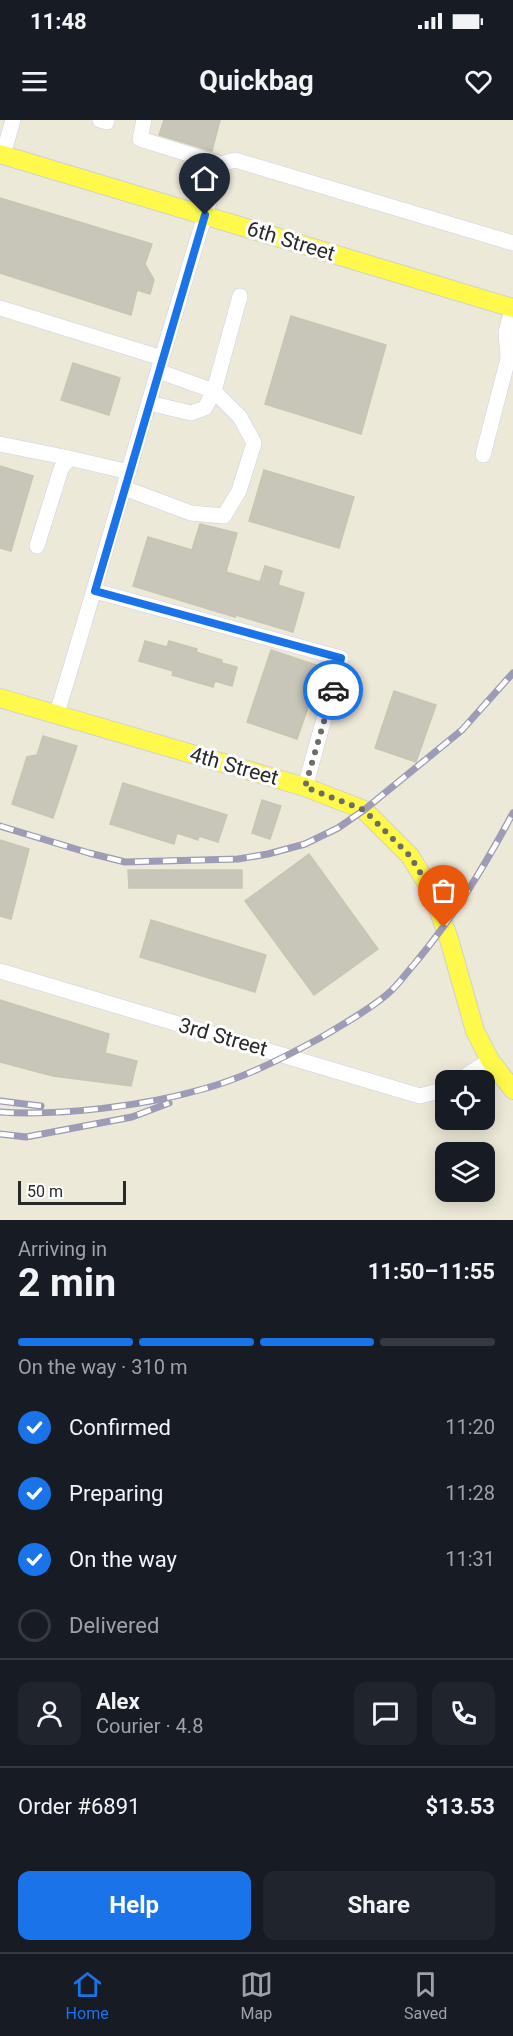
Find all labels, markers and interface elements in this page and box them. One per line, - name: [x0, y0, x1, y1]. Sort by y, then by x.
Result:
- text: 11:48: [30, 9, 87, 34]
- icon: menu: [18, 65, 51, 98]
- text: Quickbag: [199, 65, 314, 97]
- icon: heart: [462, 65, 495, 98]
- pin: [179, 153, 230, 215]
- icon: home: [188, 162, 221, 195]
- street label: 6th Street: [244, 216, 338, 266]
- courier: [303, 660, 363, 720]
- icon: car: [317, 674, 350, 707]
- street label: 4th Street: [187, 742, 281, 790]
- pin: [418, 865, 469, 927]
- icon: bag: [427, 874, 460, 907]
- street label: 3rd Street: [176, 1013, 270, 1061]
- map controls: [435, 1070, 495, 1202]
- button: locate: [435, 1070, 495, 1130]
- button: layers: [435, 1142, 495, 1202]
- scale bar: [18, 1178, 126, 1206]
- text: 50 m: [27, 1182, 63, 1201]
- text: Arriving in: [18, 1237, 107, 1261]
- text: 11:50–11:55: [368, 1259, 495, 1284]
- text: 2 min: [18, 1260, 116, 1306]
- text: On the way · 310 m: [18, 1355, 187, 1379]
- icon: check: [18, 1411, 51, 1444]
- text: Confirmed: [69, 1415, 171, 1440]
- text: 11:20: [445, 1415, 495, 1439]
- icon: check: [18, 1477, 51, 1510]
- text: Preparing: [69, 1481, 163, 1506]
- text: 11:28: [445, 1481, 495, 1505]
- icon: check: [18, 1543, 51, 1576]
- text: On the way: [69, 1547, 177, 1572]
- text: 11:31: [445, 1547, 495, 1571]
- text: Delivered: [69, 1613, 159, 1638]
- button: person: [18, 1682, 81, 1745]
- button: chat: [354, 1682, 417, 1745]
- button: phone: [432, 1682, 495, 1745]
- text: Alex: [96, 1689, 140, 1714]
- text: Courier · 4.8: [96, 1714, 203, 1738]
- text: Order #6891: [18, 1794, 140, 1819]
- text: $13.53: [426, 1794, 495, 1819]
- button: Help: [18, 1871, 251, 1940]
- button: Share: [263, 1871, 495, 1940]
- tab: Home: [66, 1968, 109, 2023]
- tab: Map: [240, 1968, 273, 2023]
- tab: Saved: [404, 1968, 447, 2023]

